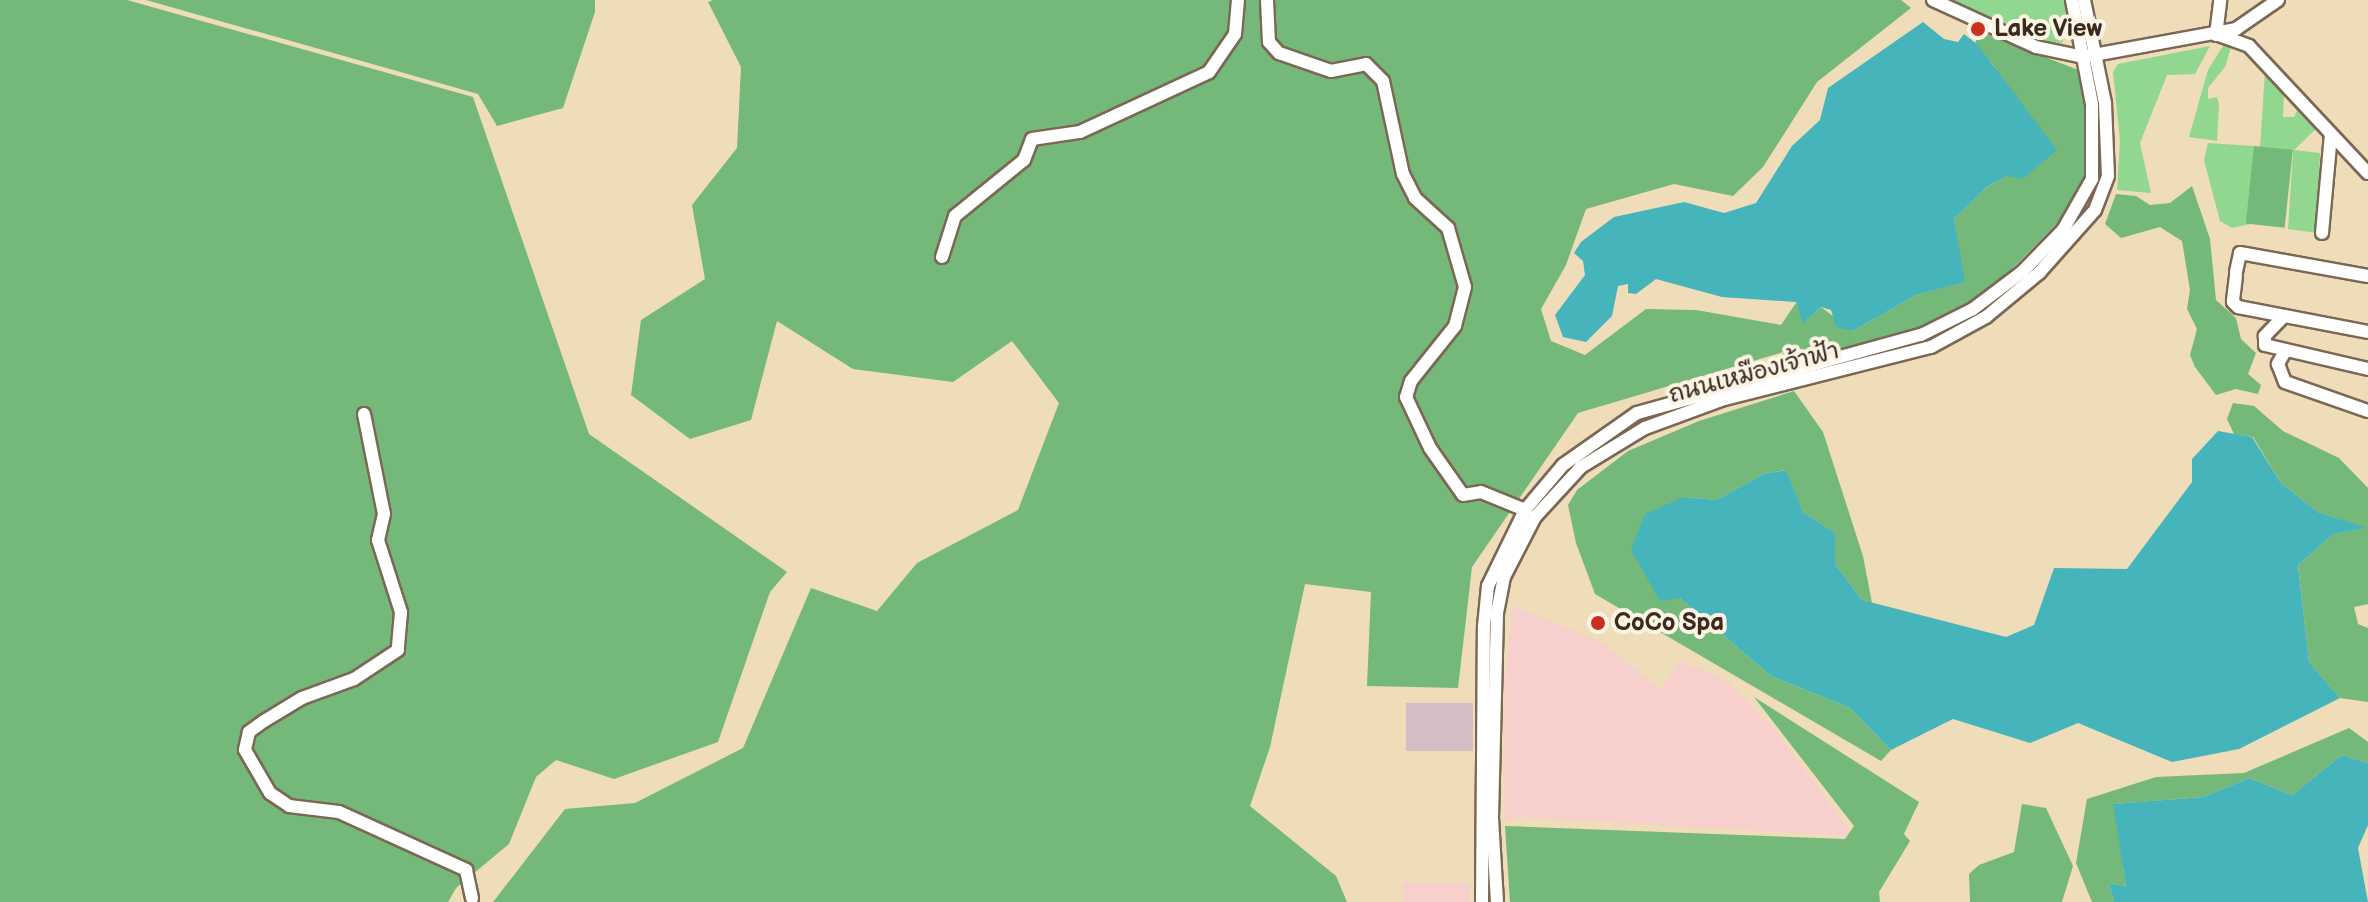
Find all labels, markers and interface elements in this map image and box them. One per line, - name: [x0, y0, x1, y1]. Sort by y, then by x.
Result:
- place label: Lake View: [1994, 15, 2104, 43]
- marker: Lake View: [1969, 20, 1987, 38]
- street label: ถนนเหมืองเจ้าฟ้า: [1666, 336, 1842, 410]
- place label: CoCo Spa: [1614, 609, 1724, 637]
- marker: CoCo Spa: [1589, 614, 1607, 632]

